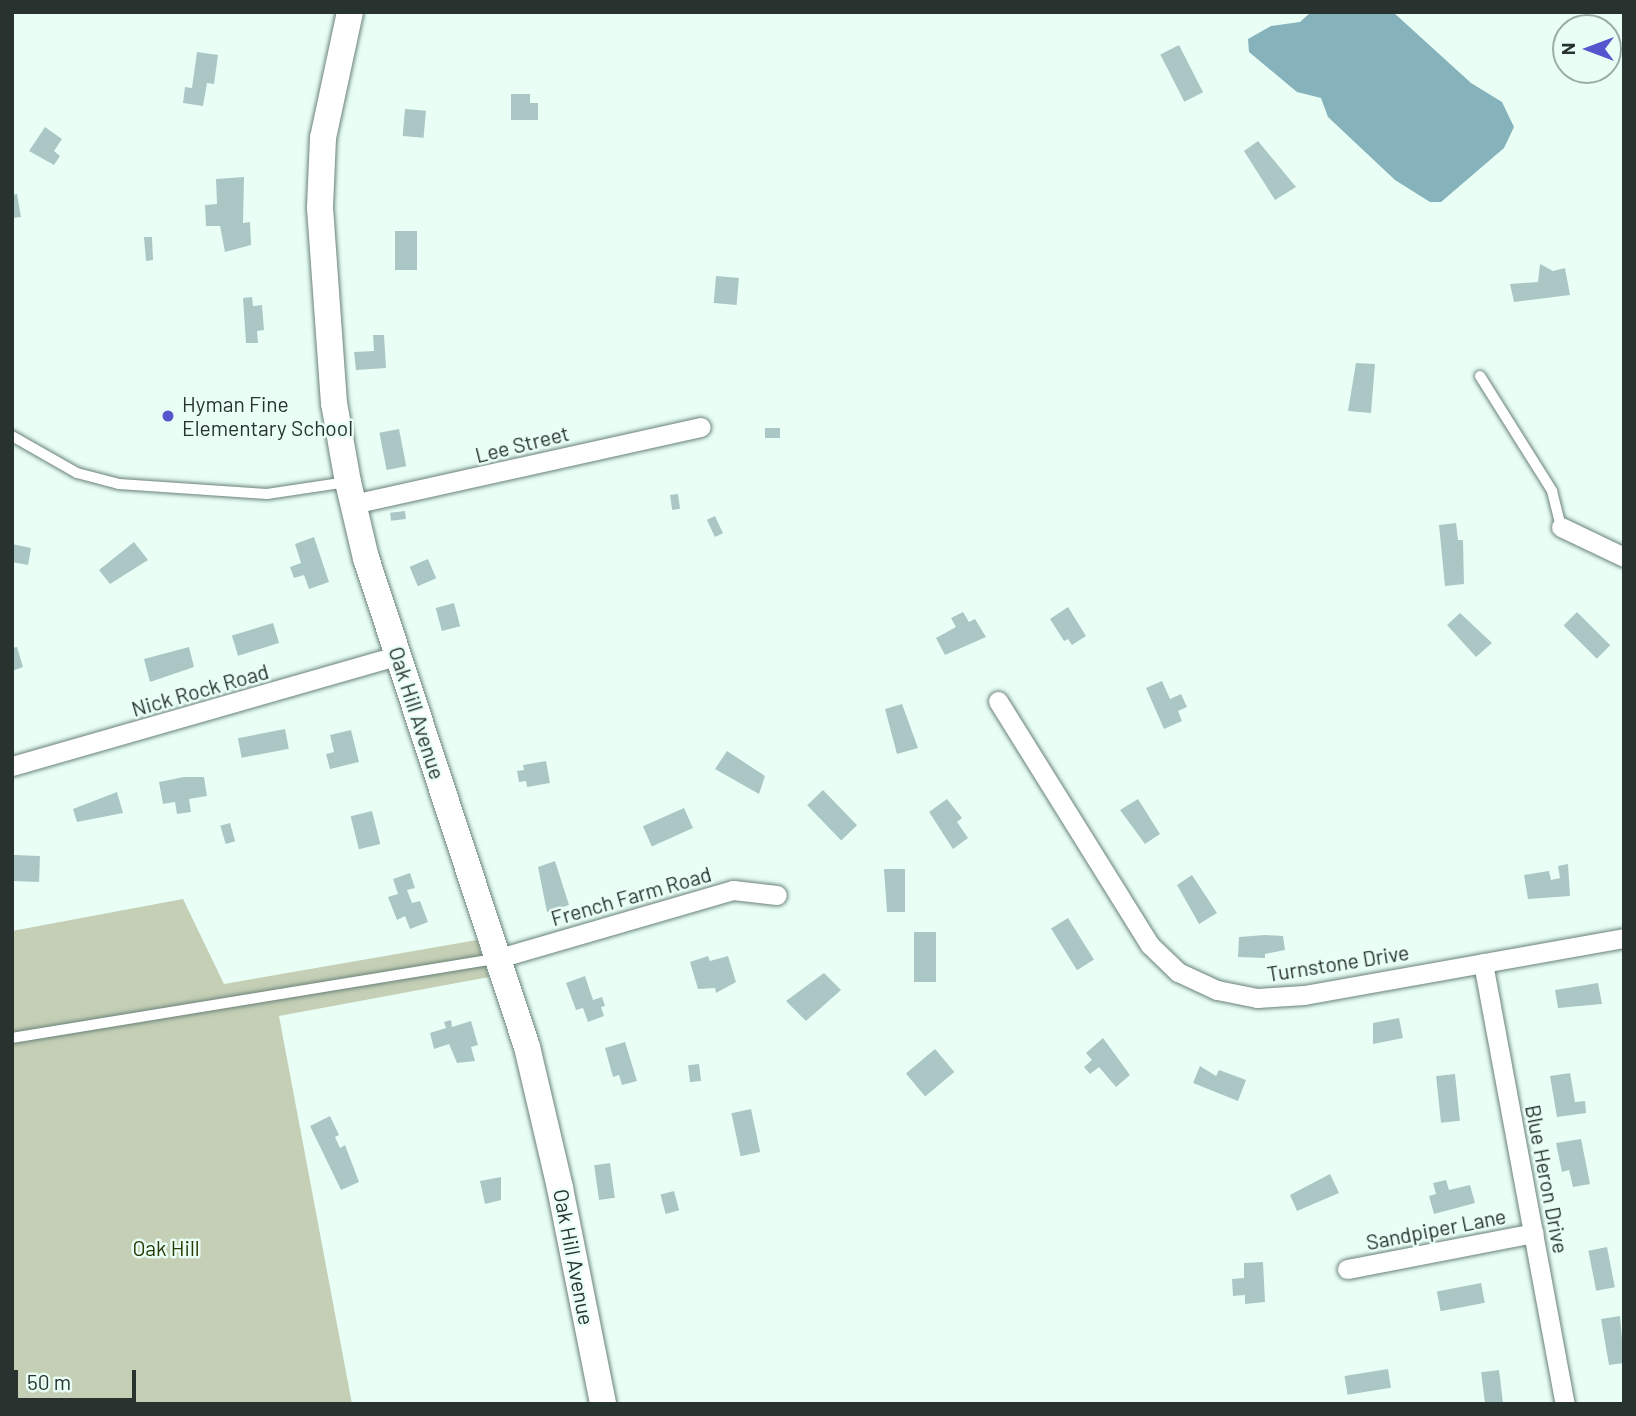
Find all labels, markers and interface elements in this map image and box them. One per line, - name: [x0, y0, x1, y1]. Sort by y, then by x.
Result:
- north arrow: [1552, 14, 1622, 84]
- text: N: [1556, 43, 1579, 55]
- place label: Hyman Fine Elementary School: [182, 391, 353, 441]
- marker: Hyman Fine Elementary School: [160, 408, 176, 424]
- street label: Lee Street: [472, 420, 572, 468]
- street label: Oak Hill Avenue: [384, 643, 450, 783]
- street label: Nick Rock Road: [129, 658, 271, 722]
- street label: French Farm Road: [548, 861, 714, 931]
- street label: Turnstone Drive: [1265, 939, 1411, 987]
- street label: Blue Heron Drive: [1520, 1103, 1574, 1255]
- street label: Oak Hill Avenue: [548, 1187, 600, 1327]
- street label: Sandpiper Lane: [1364, 1203, 1508, 1255]
- park label: Oak Hill: [132, 1235, 200, 1261]
- scale bar: [18, 1356, 140, 1400]
- text: 50 m: [27, 1369, 71, 1394]

